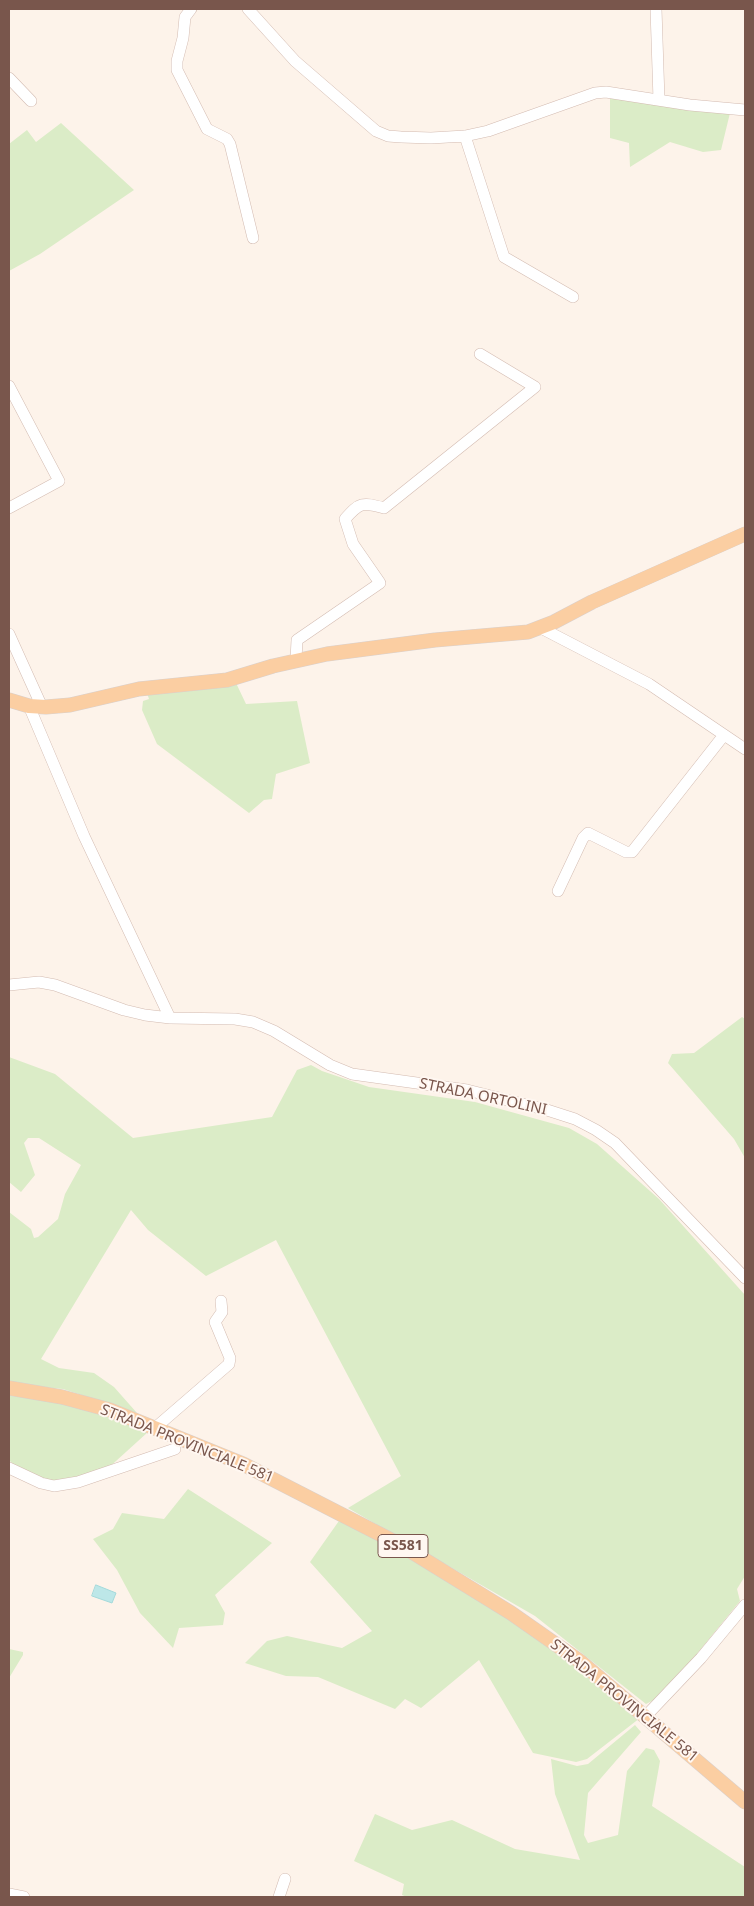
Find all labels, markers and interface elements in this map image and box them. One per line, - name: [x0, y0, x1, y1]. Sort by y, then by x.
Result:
- street label: STRADA ORTOLINI: [418, 1075, 548, 1119]
- street label: STRADA PROVINCIALE 581: [98, 1401, 276, 1487]
- road number: SS581: [378, 1534, 428, 1558]
- street label: STRADA PROVINCIALE 581: [546, 1636, 702, 1766]

